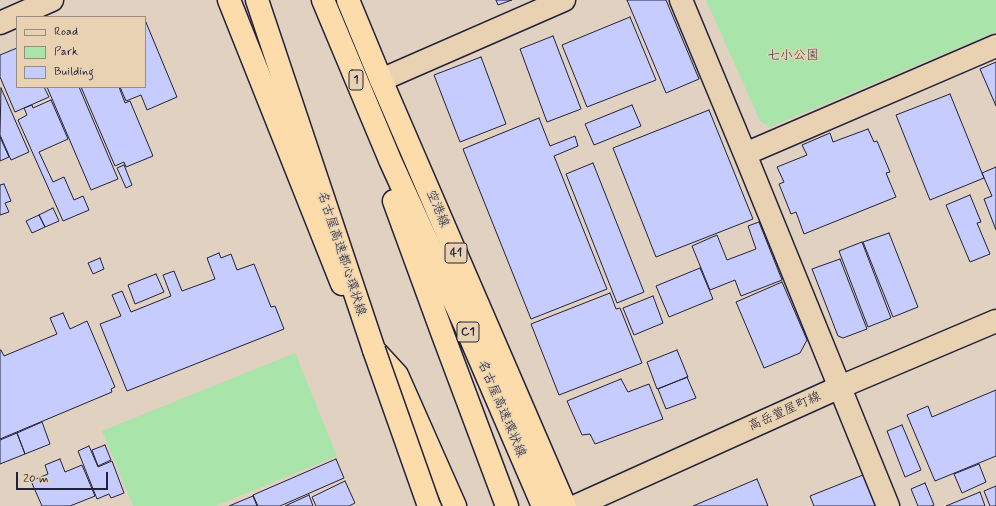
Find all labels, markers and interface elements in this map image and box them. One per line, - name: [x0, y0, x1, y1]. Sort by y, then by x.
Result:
- legend: [16, 16, 146, 88]
- text: Road: [54, 24, 78, 40]
- text: Park: [54, 44, 78, 60]
- park label: 七小公園: [767, 48, 819, 64]
- text: Building: [54, 64, 94, 80]
- road number: 1: [349, 70, 363, 90]
- street label: 空港線: [422, 188, 452, 230]
- street label: 名古屋高速都心環状線: [313, 190, 369, 318]
- road number: 41: [445, 243, 467, 263]
- road number: C1: [457, 322, 479, 342]
- street label: 名古屋高速環状線: [474, 358, 528, 460]
- street label: 高岳萱屋町線: [746, 389, 824, 435]
- scale bar: [18, 464, 110, 490]
- text: 20 m: [23, 471, 49, 487]

